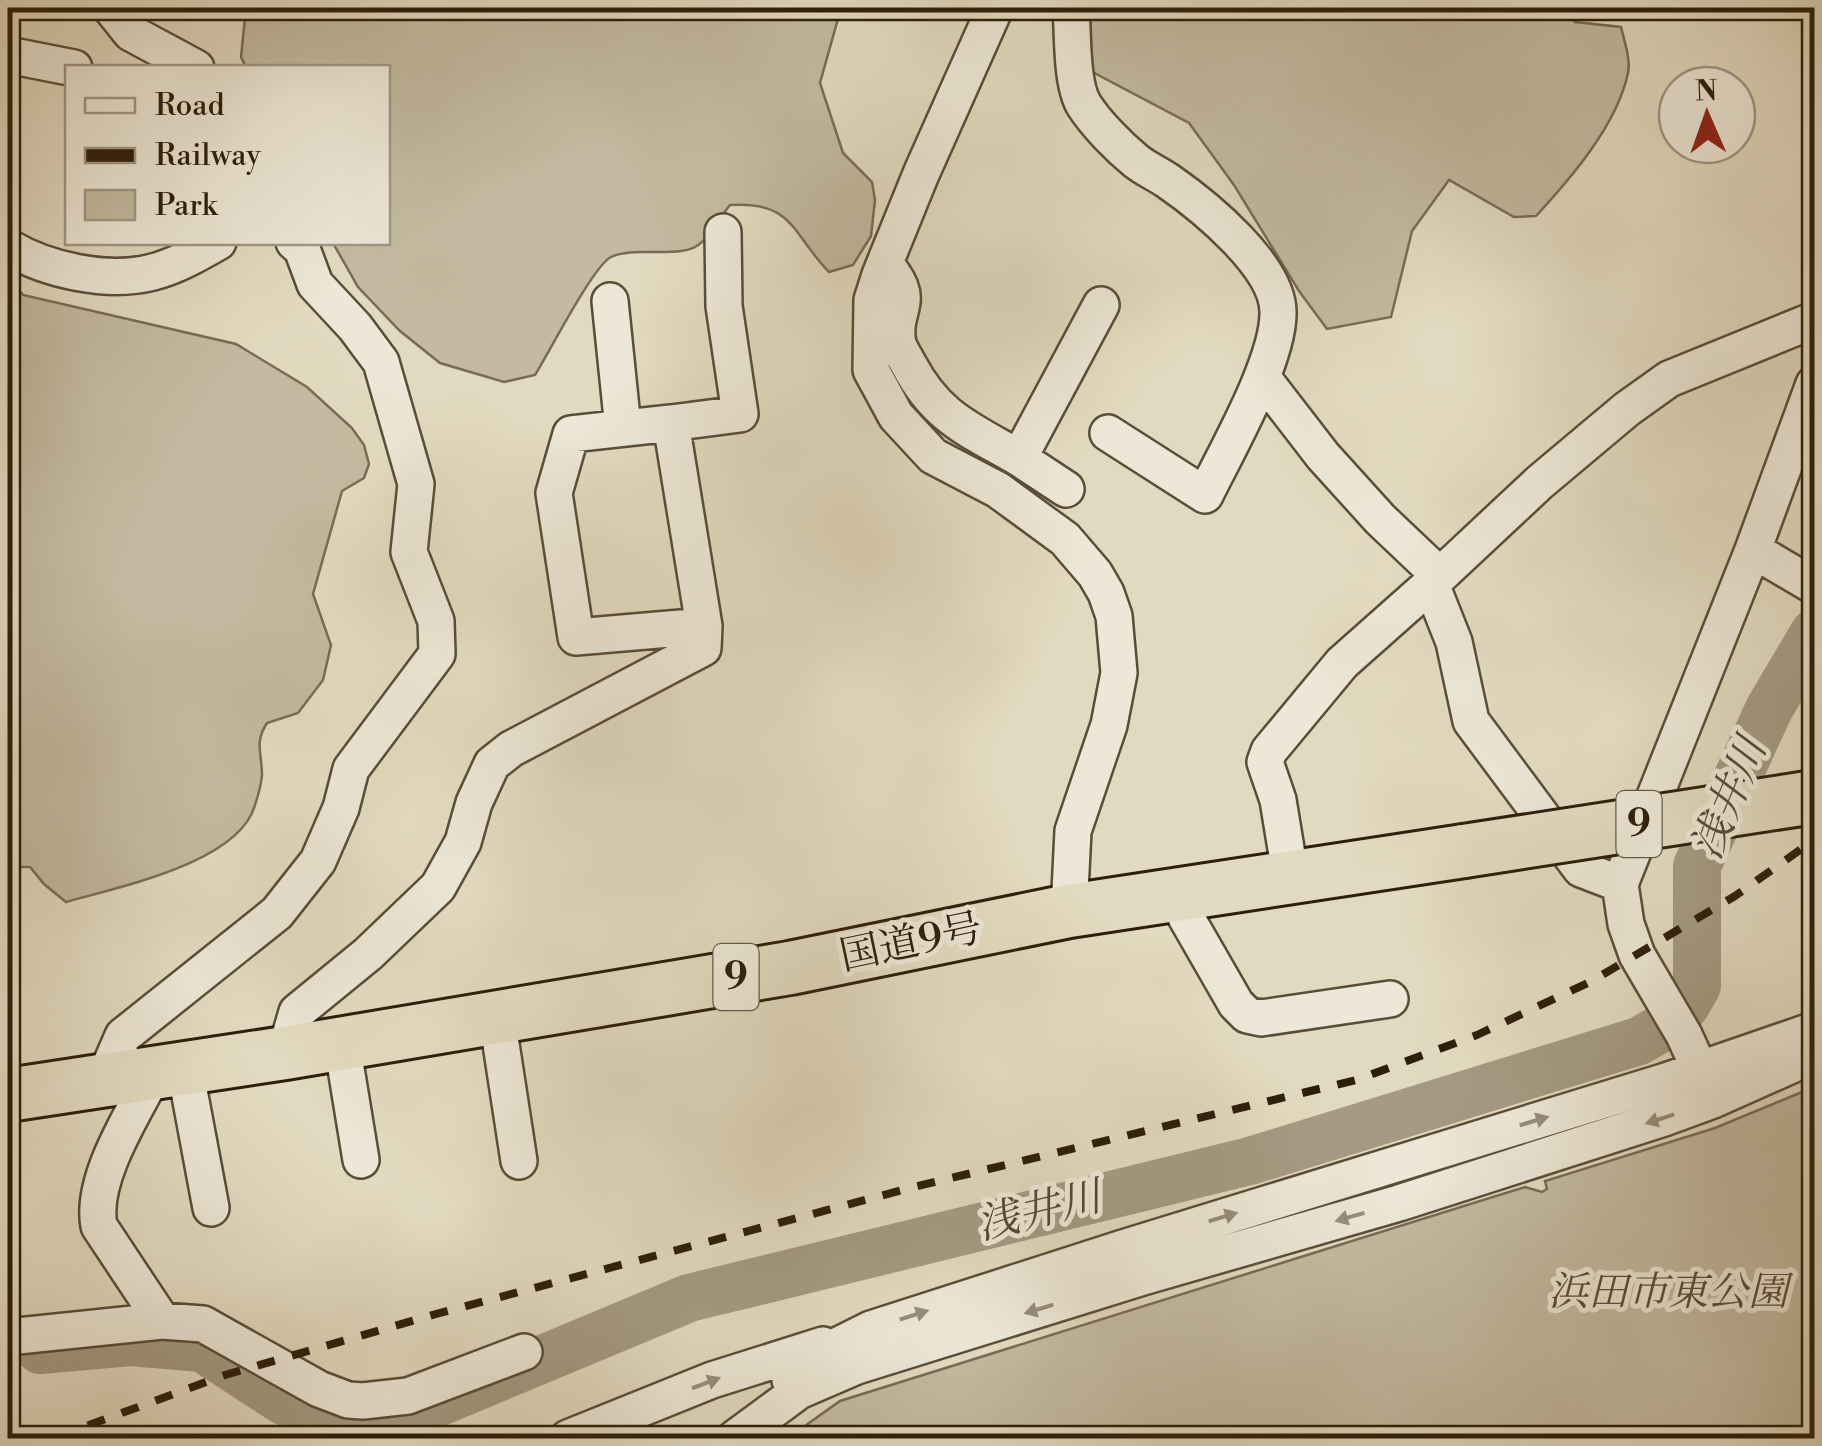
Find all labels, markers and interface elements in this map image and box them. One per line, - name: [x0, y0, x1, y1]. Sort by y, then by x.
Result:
- legend: [65, 65, 390, 245]
- north arrow: [1657, 65, 1757, 165]
- text: N: [1694, 74, 1718, 109]
- text: Road: [155, 87, 225, 125]
- text: Railway: [155, 137, 261, 175]
- text: Park: [155, 187, 219, 225]
- water label: 浅井川: [1681, 727, 1781, 867]
- road number: 9: [1616, 791, 1662, 857]
- street label: 国道9号: [835, 904, 987, 982]
- road number: 9: [714, 944, 758, 1010]
- one-way arrow: [1645, 1112, 1675, 1127]
- one-way arrow: [1519, 1113, 1550, 1128]
- water label: 浅井川: [971, 1170, 1110, 1253]
- one-way arrow: [1209, 1209, 1239, 1224]
- one-way arrow: [1334, 1210, 1365, 1225]
- park label: 浜田市東公園: [1548, 1268, 1794, 1318]
- one-way arrow: [1023, 1302, 1053, 1317]
- one-way arrow: [899, 1307, 929, 1322]
- one-way arrow: [692, 1375, 722, 1391]

